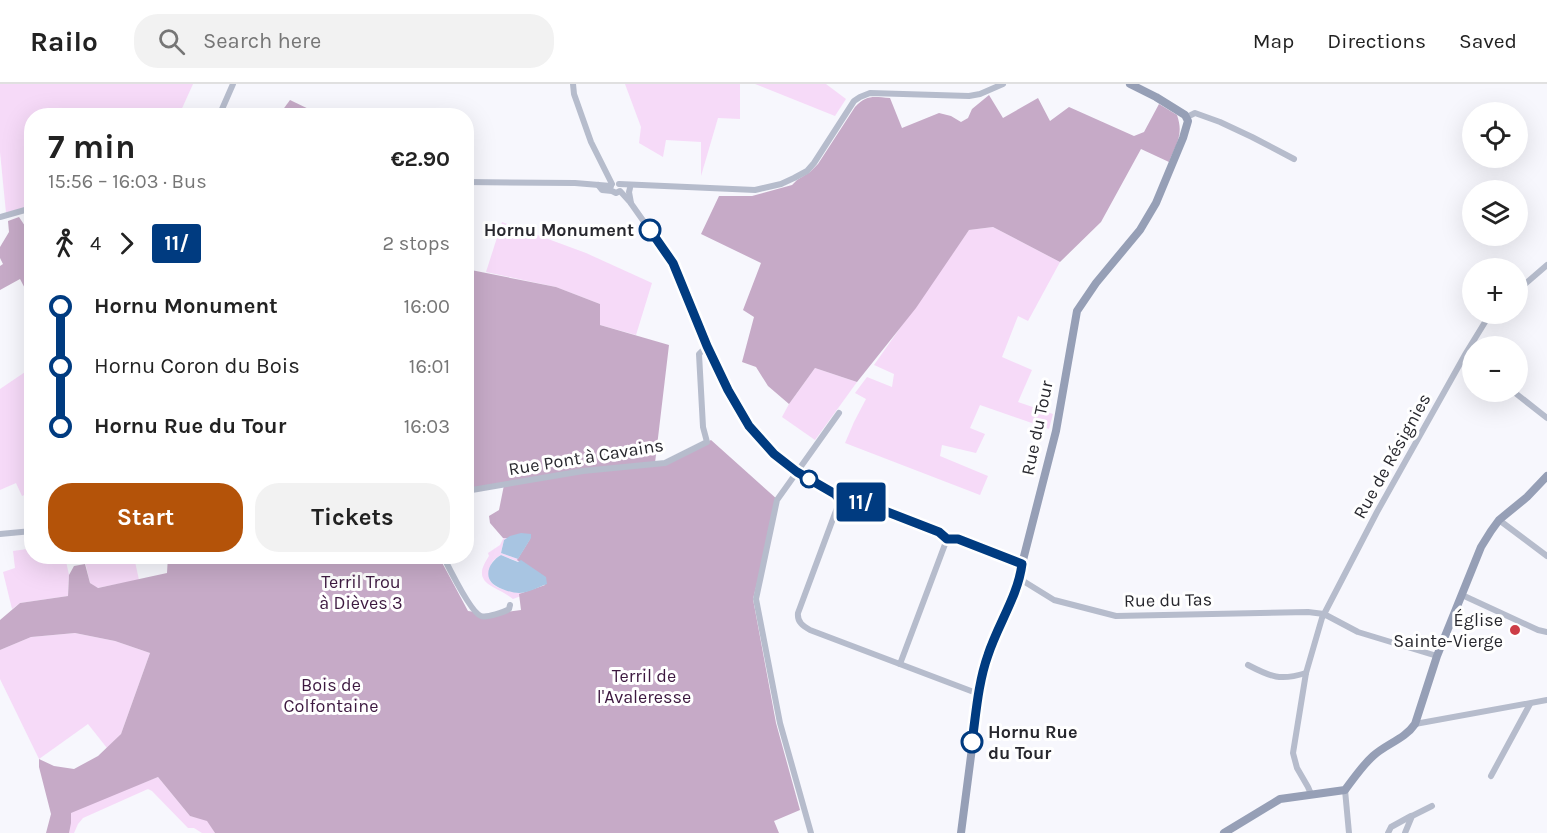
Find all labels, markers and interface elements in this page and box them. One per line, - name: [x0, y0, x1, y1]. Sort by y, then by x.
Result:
- search box: [134, 14, 554, 68]
- text: Railo: [30, 25, 98, 58]
- icon: search: [155, 25, 188, 58]
- text: Search here: [203, 28, 321, 54]
- text: Map: [1253, 29, 1294, 53]
- text: Directions: [1327, 29, 1426, 53]
- text: Saved: [1459, 29, 1517, 53]
- map controls: [1462, 102, 1528, 402]
- button: locate: [1462, 102, 1528, 168]
- text: 7 min: [48, 128, 135, 166]
- text: €2.90: [391, 146, 450, 172]
- text: 15:56 – 16:03 · Bus: [48, 170, 207, 193]
- button: layers: [1462, 180, 1528, 246]
- place label: Hornu Monument: [484, 219, 634, 241]
- marker: Hornu Monument: [639, 219, 661, 241]
- icon: walk: [48, 227, 81, 260]
- icon: forward: [110, 227, 143, 260]
- text: 11/: [164, 231, 189, 255]
- text: 4: [90, 232, 101, 255]
- text: 2 stops: [383, 232, 450, 255]
- button: +: [1462, 258, 1528, 324]
- text: Hornu Monument: [94, 293, 278, 319]
- text: 16:00: [404, 295, 450, 318]
- button: −: [1462, 336, 1528, 402]
- text: Hornu Coron du Bois: [94, 353, 300, 379]
- text: 16:01: [409, 355, 450, 378]
- street label: Rue du Tour: [1016, 378, 1058, 477]
- street label: Rue de Résignies: [1348, 390, 1436, 522]
- text: Hornu Rue du Tour: [94, 413, 286, 439]
- text: 16:03: [404, 415, 450, 438]
- street label: Rue Pont à Cavains: [507, 434, 665, 480]
- unlabelled marker: [800, 470, 818, 488]
- line badge: 11/: [826, 482, 896, 522]
- button: Start: [48, 483, 243, 552]
- button: Tickets: [255, 483, 450, 552]
- text: 11/: [849, 490, 873, 514]
- park label: Terril Trou à Dièves 3: [319, 571, 403, 614]
- street label: Rue du Tas: [1124, 588, 1212, 612]
- place label: Église Sainte-Vierge: [1393, 608, 1503, 652]
- marker: Église Sainte-Vierge: [1508, 623, 1522, 637]
- park label: Terril de l'Avaleresse: [597, 665, 691, 708]
- park label: Bois de Colfontaine: [284, 674, 378, 717]
- place label: Hornu Rue du Tour: [988, 721, 1077, 764]
- marker: Hornu Rue du Tour: [961, 731, 983, 753]

